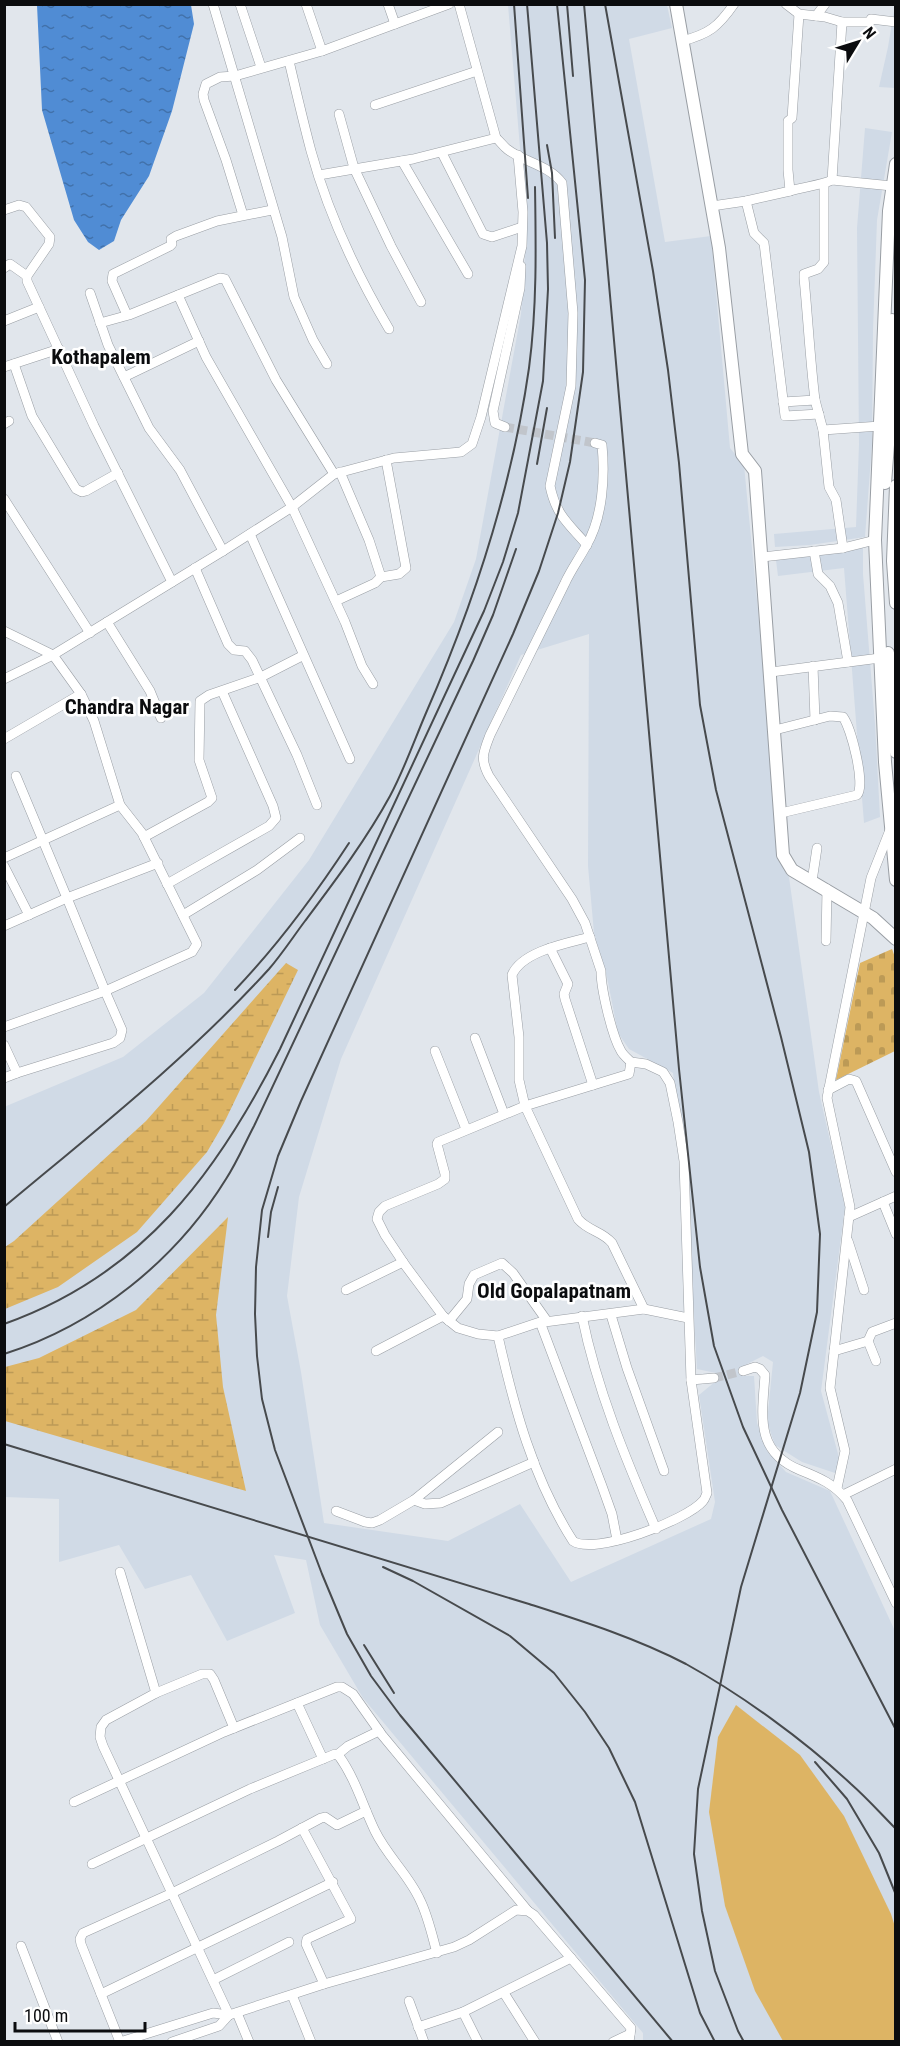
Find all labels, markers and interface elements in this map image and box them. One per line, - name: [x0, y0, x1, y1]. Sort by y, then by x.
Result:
- north arrow: [828, 12, 888, 72]
- text: N: [859, 23, 880, 43]
- district label: Kothapalem: [51, 345, 151, 369]
- district label: Chandra Nagar: [65, 695, 189, 719]
- district label: Old Gopalapatnam: [477, 1279, 631, 1303]
- scale bar: [15, 1995, 146, 2033]
- text: 100 m: [24, 2005, 68, 2026]

